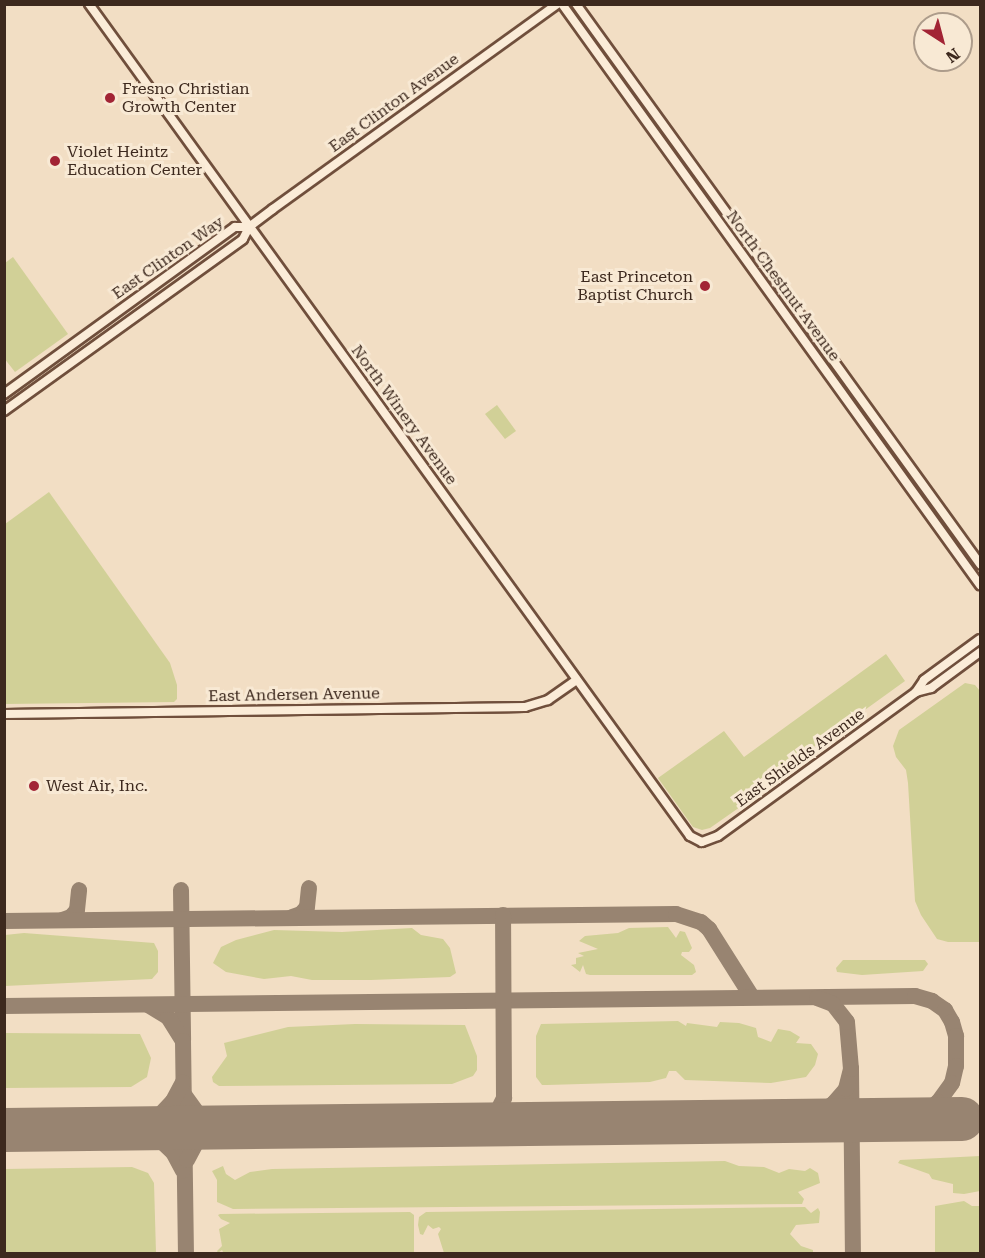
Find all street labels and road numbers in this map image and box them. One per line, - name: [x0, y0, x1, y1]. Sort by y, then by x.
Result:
- street label: East Clinton Avenue: [325, 49, 463, 157]
- street label: North Chestnut Avenue: [722, 207, 844, 365]
- street label: East Clinton Way: [109, 212, 227, 304]
- street label: North Winery Avenue: [347, 341, 461, 489]
- street label: East Andersen Avenue: [208, 684, 380, 706]
- street label: East Shields Avenue: [732, 705, 868, 811]

